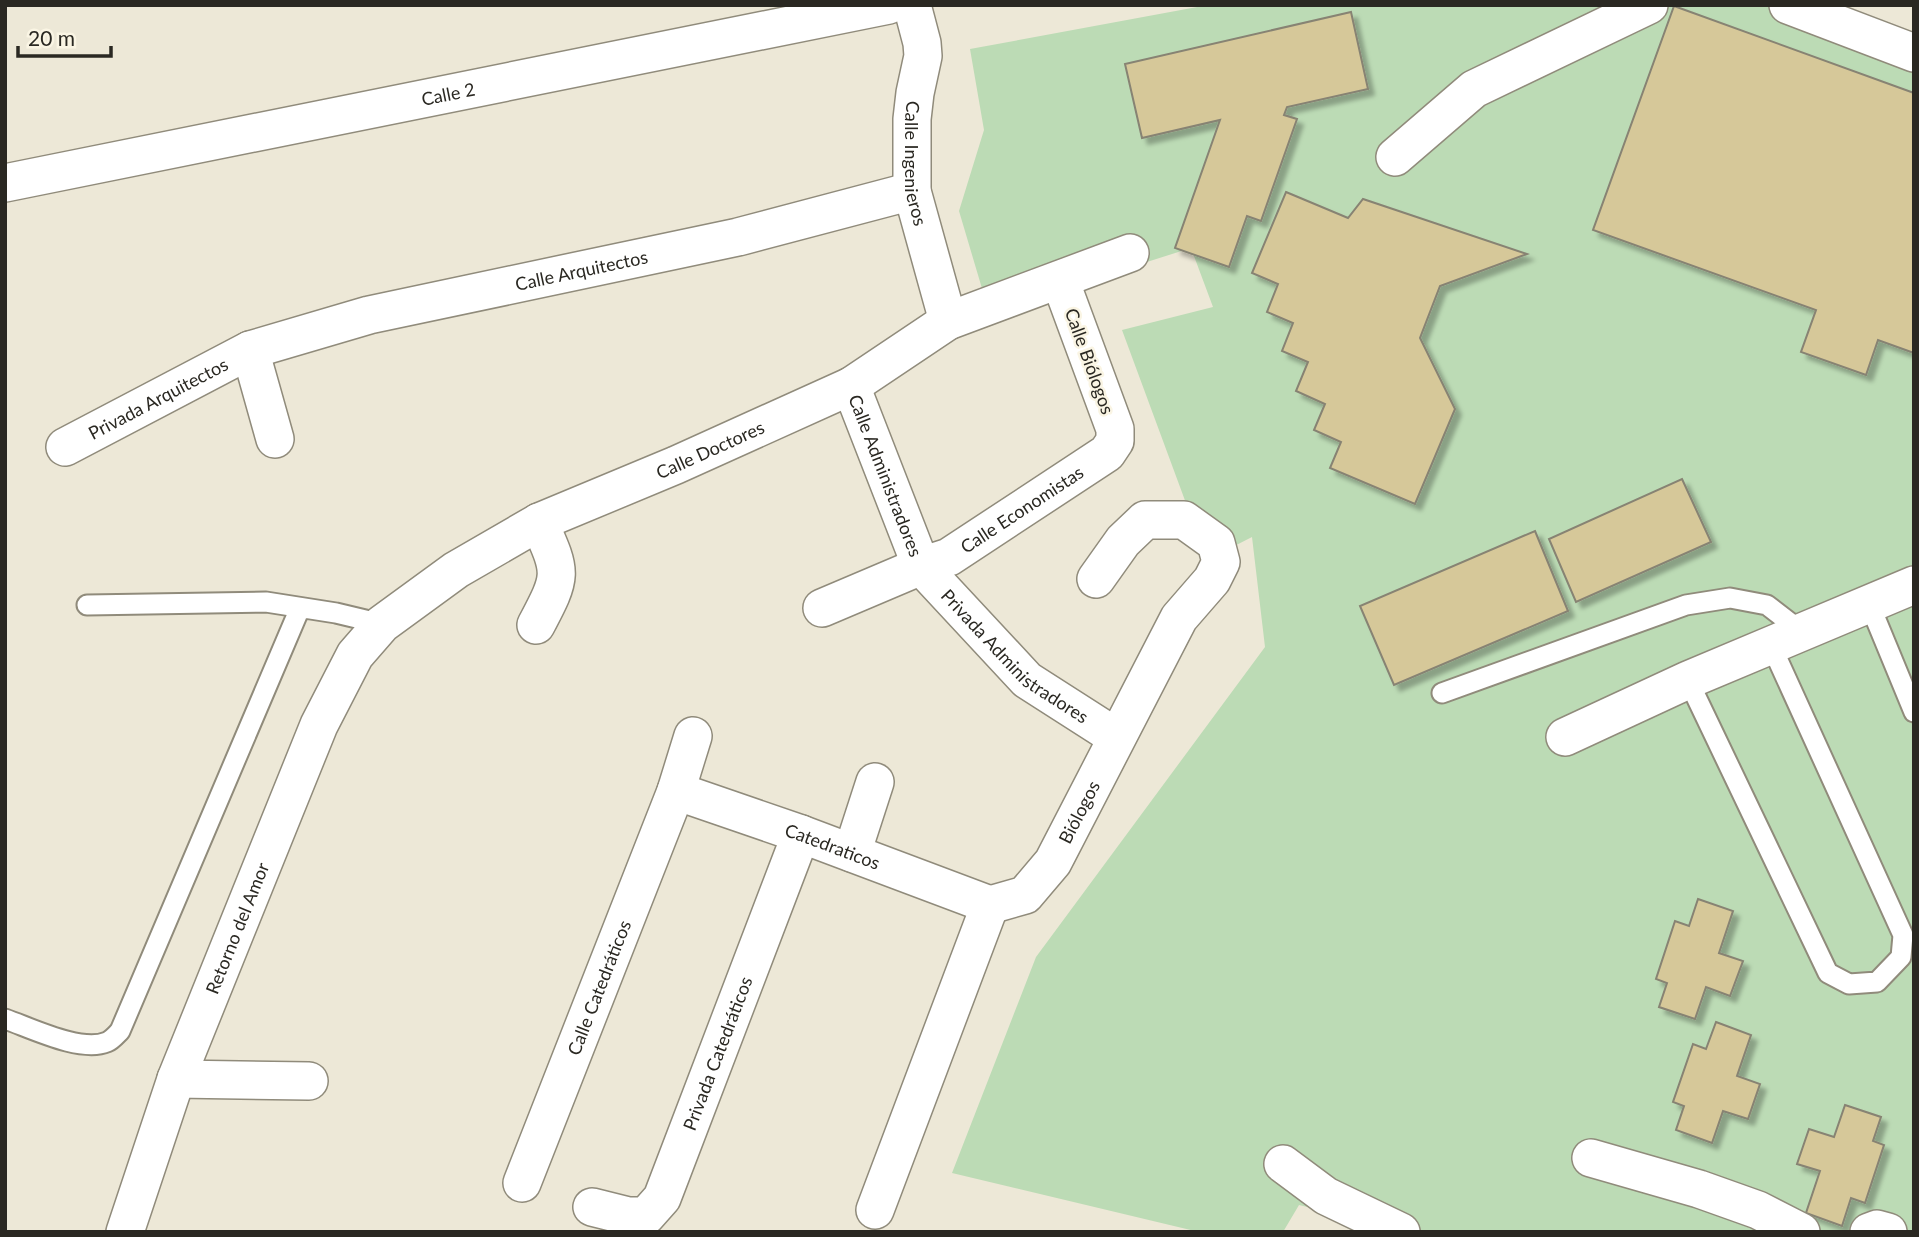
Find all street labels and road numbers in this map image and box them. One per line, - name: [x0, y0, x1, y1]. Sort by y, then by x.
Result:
- street label: Calle 2: [419, 78, 477, 110]
- street label: Calle Ingenieros: [901, 100, 932, 228]
- street label: Calle Arquitectos: [513, 245, 650, 295]
- street label: Calle Biólogos: [1061, 305, 1119, 417]
- street label: Privada Arquitectos: [84, 353, 232, 444]
- street label: Calle Administradores: [844, 391, 927, 560]
- street label: Calle Doctores: [653, 416, 768, 483]
- street label: Calle Economistas: [956, 461, 1088, 558]
- street label: Privada Administradores: [937, 584, 1093, 728]
- street label: Biólogos: [1054, 777, 1104, 847]
- street label: Catedraticos: [782, 818, 883, 874]
- street label: Retorno del Amor: [201, 859, 274, 997]
- street label: Calle Catedráticos: [562, 917, 635, 1058]
- street label: Privada Catedráticos: [678, 973, 757, 1133]

